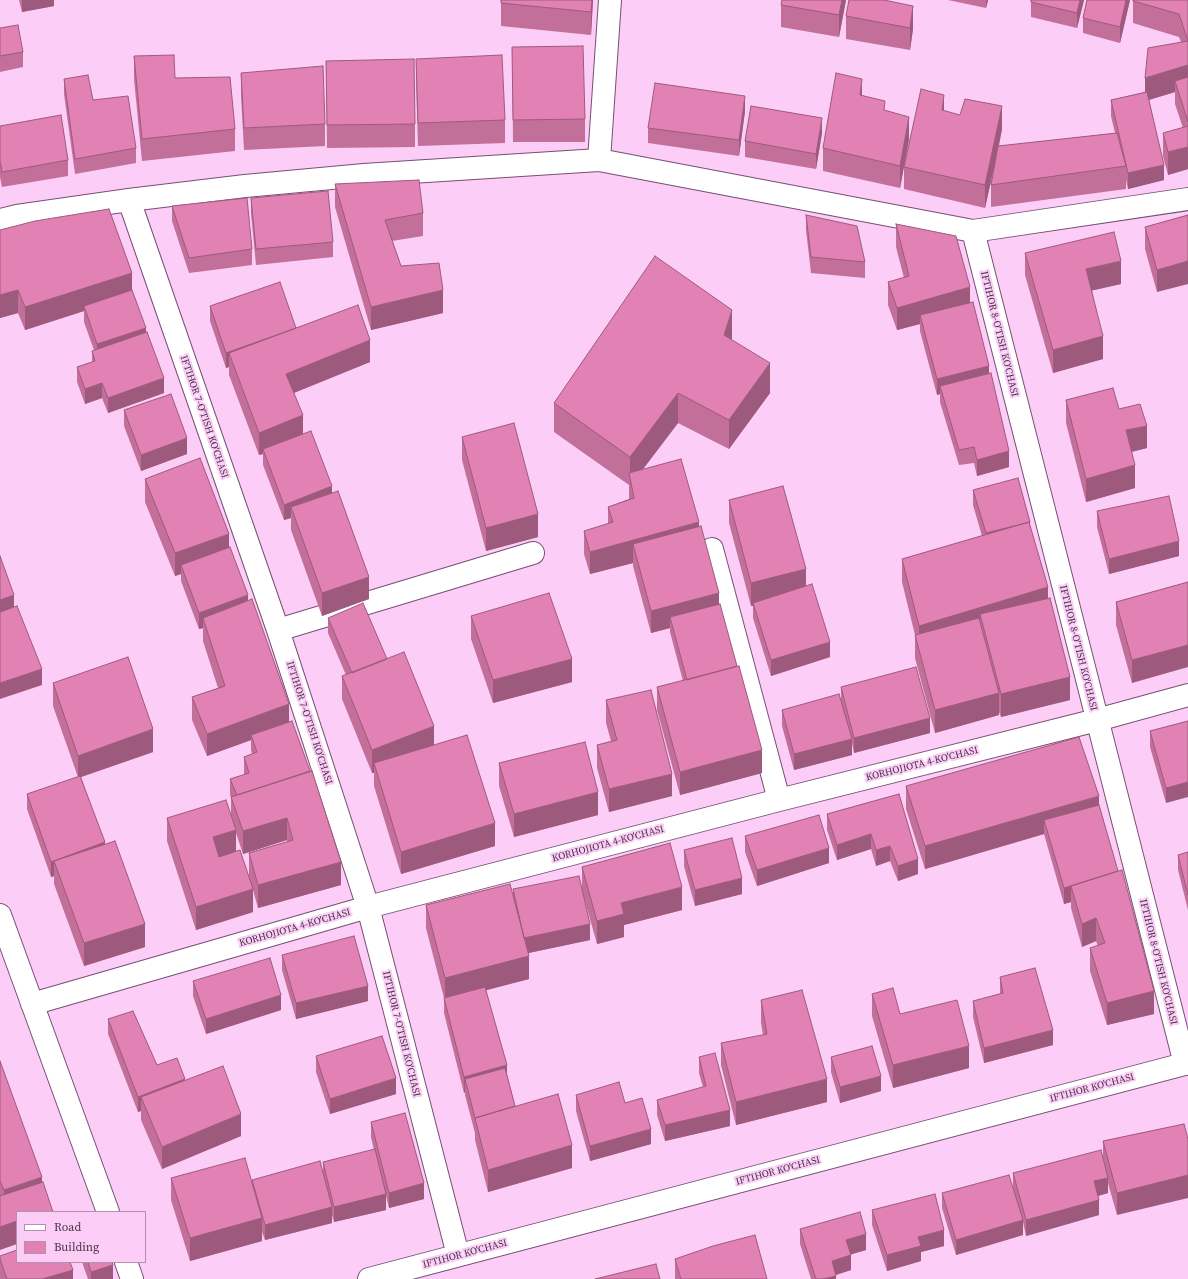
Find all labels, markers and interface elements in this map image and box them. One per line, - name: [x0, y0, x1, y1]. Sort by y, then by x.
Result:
- street label: IFTIHOR 8-O'TISH KO'CHASI: [978, 270, 1020, 398]
- street label: IFTIHOR 7-O'TISH KO'CHASI: [177, 354, 231, 480]
- street label: IFTIHOR 8-O'TISH KO'CHASI: [1057, 584, 1099, 712]
- street label: IFTIHOR 7-O'TISH KO'CHASI: [283, 660, 335, 786]
- street label: KORHOJIOTA 4-KO'CHASI: [865, 744, 979, 784]
- street label: KORHOJIOTA 4-KO'CHASI: [551, 823, 665, 865]
- street label: IFTIHOR 8-O'TISH KO'CHASI: [1137, 898, 1179, 1026]
- street label: KORHOJIOTA 4-KO'CHASI: [238, 906, 352, 950]
- street label: IFTIHOR 7-O'TISH KO'CHASI: [380, 970, 422, 1098]
- street label: IFTIHOR KO'CHASI: [1048, 1071, 1136, 1105]
- street label: IFTIHOR KO'CHASI: [734, 1154, 822, 1188]
- legend: [16, 1211, 146, 1263]
- text: Road: [54, 1219, 81, 1235]
- street label: IFTIHOR KO'CHASI: [421, 1237, 509, 1271]
- text: Building: [54, 1239, 99, 1255]

